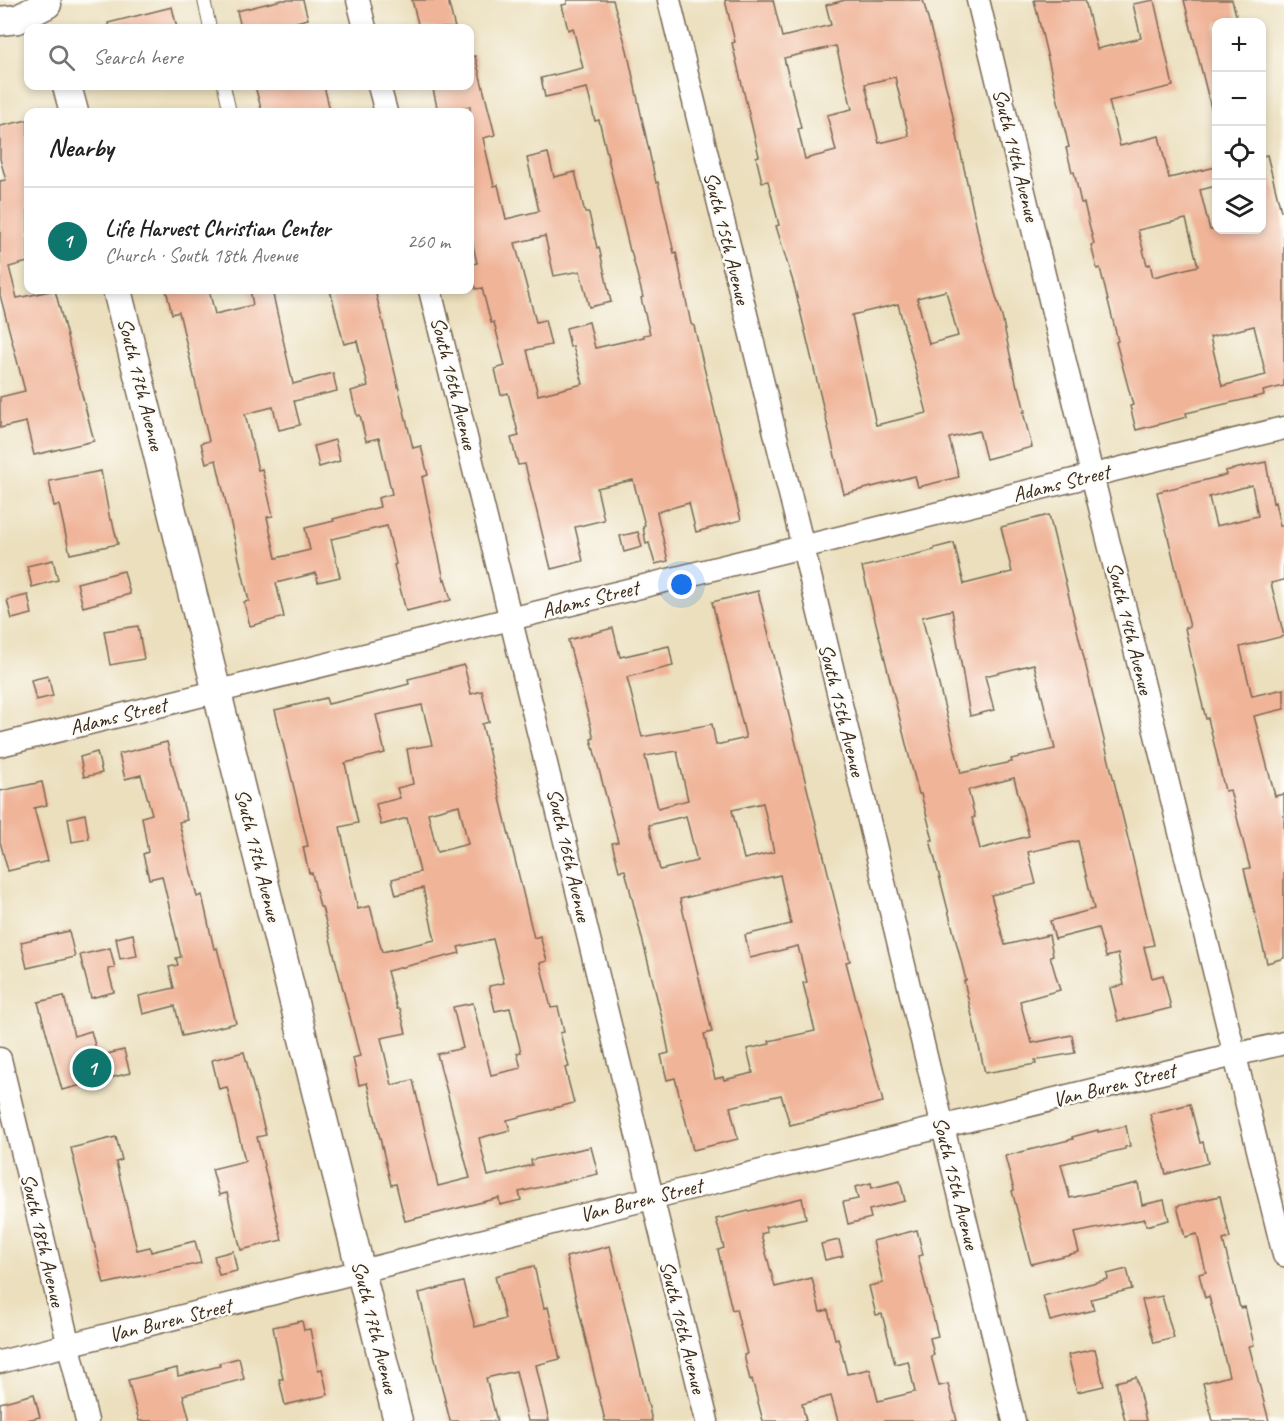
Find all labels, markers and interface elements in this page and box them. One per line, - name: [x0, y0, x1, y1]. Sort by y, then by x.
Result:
- map controls: [1212, 18, 1266, 234]
- button: +: [1212, 18, 1266, 72]
- search box: [24, 24, 474, 90]
- icon: search: [45, 41, 78, 74]
- text: Search here: [93, 43, 183, 71]
- button: −: [1212, 72, 1266, 126]
- street label: South 14th Avenue: [987, 86, 1045, 225]
- button: locate: [1212, 126, 1266, 180]
- text: Nearby: [48, 131, 113, 164]
- street label: South 15th Avenue: [698, 169, 756, 308]
- button: layers: [1212, 180, 1266, 234]
- text: Life Harvest Christian Center: [105, 215, 331, 243]
- text: 1: [63, 229, 72, 254]
- text: 260 m: [407, 229, 450, 254]
- text: Church · South 18th Avenue: [105, 243, 298, 268]
- street label: South 16th Avenue: [425, 314, 483, 453]
- street label: South 17th Avenue: [112, 315, 170, 454]
- street label: Adams Street: [1010, 458, 1115, 508]
- street label: South 14th Avenue: [1101, 559, 1159, 698]
- your location: [667, 570, 696, 599]
- street label: Adams Street: [539, 574, 644, 624]
- street label: South 15th Avenue: [813, 641, 871, 780]
- street label: Adams Street: [67, 691, 172, 741]
- street label: South 17th Avenue: [229, 786, 287, 925]
- street label: South 16th Avenue: [541, 786, 597, 925]
- pin: 1: [72, 1046, 112, 1090]
- street label: Van Buren Street: [1050, 1056, 1181, 1113]
- street label: South 15th Avenue: [927, 1114, 985, 1253]
- street label: South 18th Avenue: [15, 1171, 71, 1310]
- street label: Van Buren Street: [577, 1171, 708, 1228]
- street label: South 17th Avenue: [346, 1258, 404, 1397]
- street label: South 16th Avenue: [654, 1258, 712, 1397]
- street label: Van Buren Street: [106, 1291, 237, 1348]

